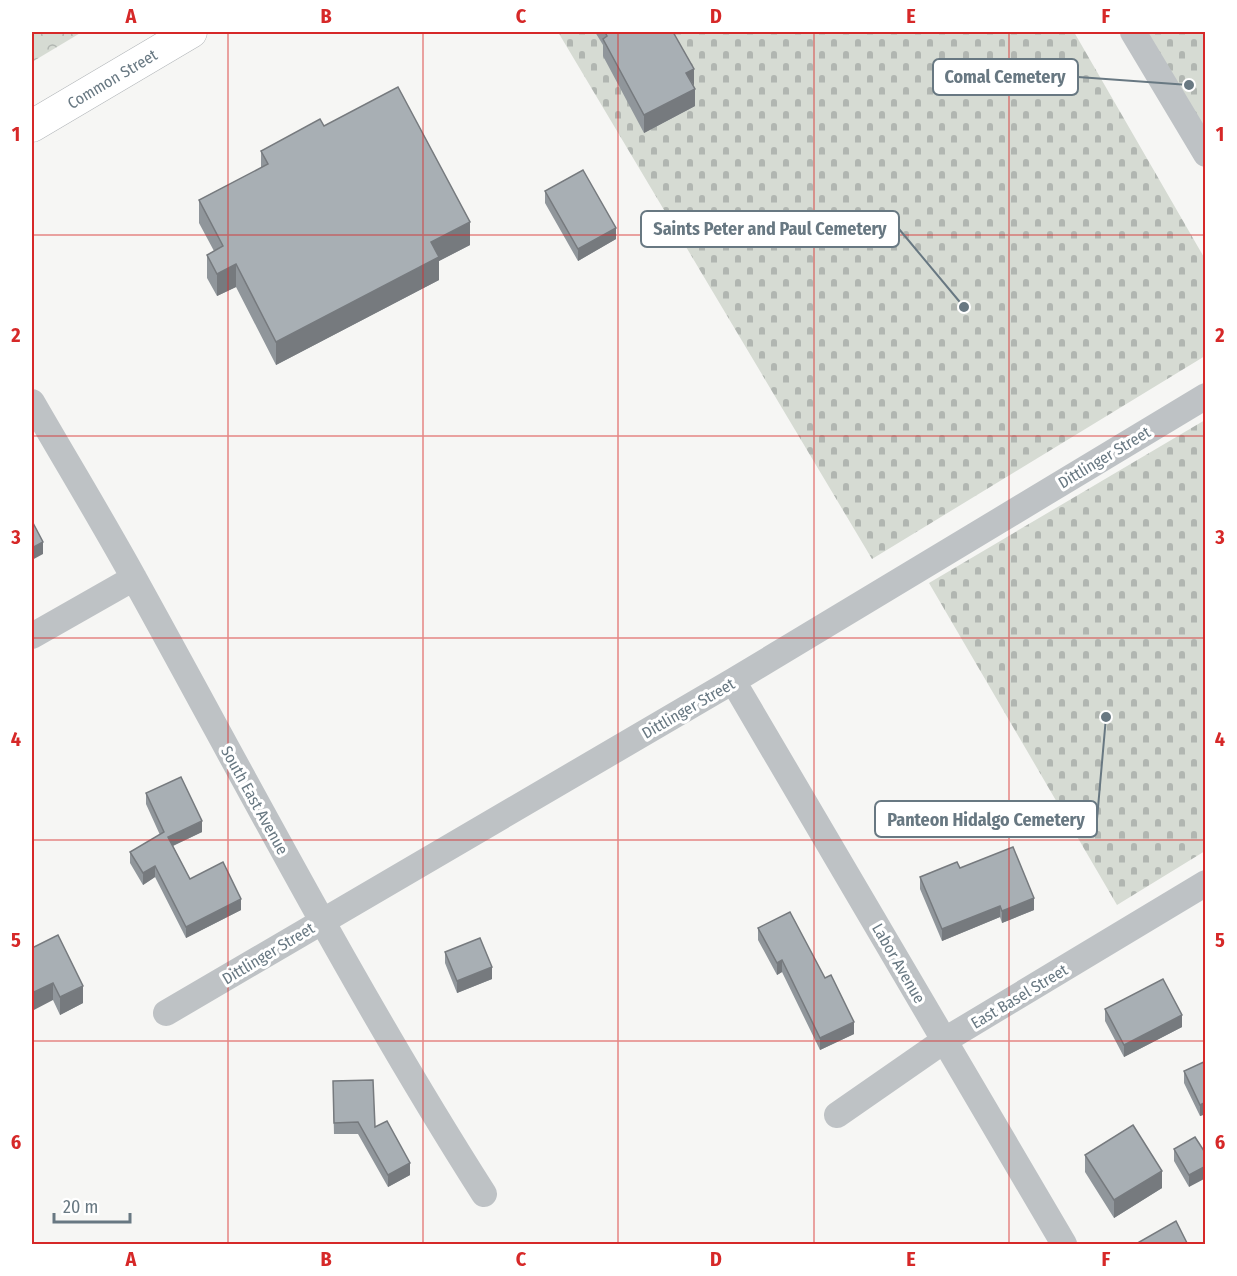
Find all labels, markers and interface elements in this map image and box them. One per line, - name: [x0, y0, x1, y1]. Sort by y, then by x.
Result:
- text: A: [125, 4, 138, 28]
- text: B: [320, 4, 332, 28]
- text: C: [516, 4, 527, 28]
- text: D: [710, 4, 722, 28]
- text: E: [906, 4, 916, 28]
- text: F: [1102, 4, 1111, 28]
- street label: Common Street: [64, 45, 161, 113]
- callout: Comal Cemetery: [933, 59, 1078, 95]
- text: Comal Cemetery: [944, 66, 1066, 88]
- text: 1: [12, 122, 20, 146]
- text: 1: [1216, 122, 1224, 146]
- callout: Saints Peter and Paul Cemetery: [641, 211, 899, 247]
- text: Saints Peter and Paul Cemetery: [653, 218, 887, 240]
- text: 2: [10, 323, 21, 347]
- text: 2: [1214, 323, 1225, 347]
- street label: Dittlinger Street: [1055, 422, 1154, 492]
- text: 3: [10, 525, 21, 549]
- text: 3: [1214, 525, 1225, 549]
- street label: Dittlinger Street: [638, 674, 739, 743]
- text: 4: [11, 727, 21, 751]
- text: 4: [1215, 727, 1225, 751]
- street label: South East Avenue: [217, 743, 292, 858]
- callout: Panteon Hidalgo Cemetery: [875, 801, 1097, 837]
- text: Panteon Hidalgo Cemetery: [887, 809, 1085, 831]
- street label: Dittlinger Street: [219, 918, 318, 988]
- street label: Labor Avenue: [868, 920, 929, 1007]
- text: 5: [11, 928, 21, 952]
- text: 5: [1215, 928, 1225, 952]
- street label: East Basel Street: [967, 960, 1072, 1033]
- text: 6: [11, 1130, 21, 1154]
- text: 6: [1215, 1130, 1225, 1154]
- scale bar: [54, 1186, 130, 1224]
- text: 20 m: [63, 1196, 98, 1218]
- text: A: [125, 1247, 138, 1271]
- text: B: [320, 1247, 332, 1271]
- text: C: [516, 1247, 527, 1271]
- text: D: [710, 1247, 722, 1271]
- text: E: [906, 1247, 916, 1271]
- text: F: [1102, 1247, 1111, 1271]

